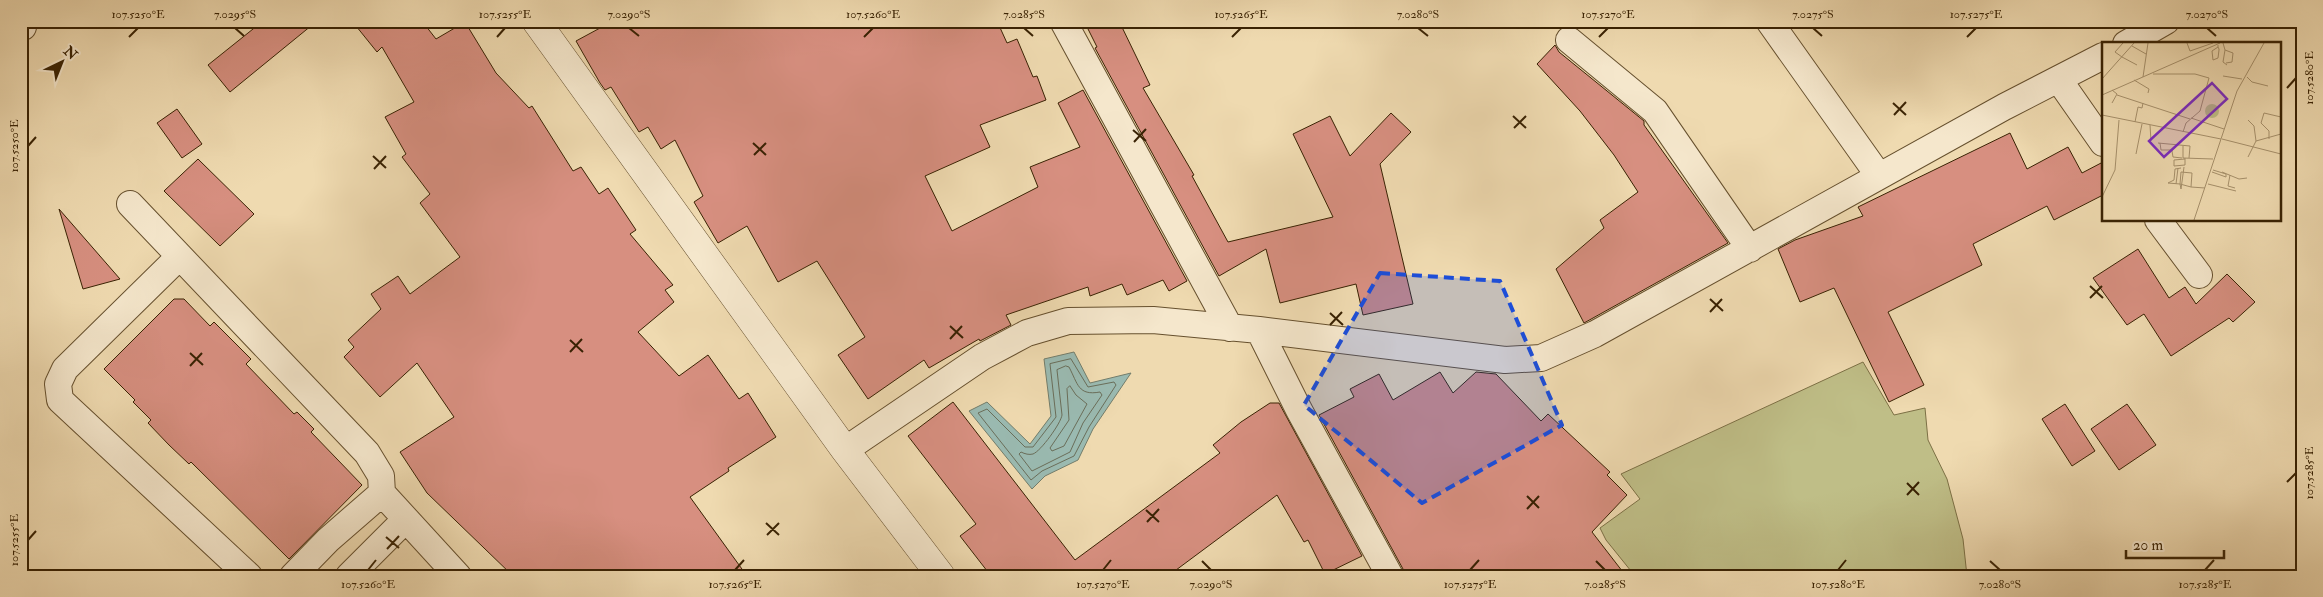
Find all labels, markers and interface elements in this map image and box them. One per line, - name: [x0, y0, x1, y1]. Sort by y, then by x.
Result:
- text: 107.5250°E: [111, 7, 165, 22]
- text: 7.0295°S: [214, 7, 256, 22]
- text: 107.5255°E: [479, 7, 532, 22]
- text: 7.0290°S: [607, 7, 651, 22]
- text: 107.5260°E: [846, 7, 900, 22]
- text: 7.0285°S: [1003, 7, 1045, 22]
- text: 107.5265°E: [1214, 7, 1268, 22]
- text: 7.0280°S: [1397, 7, 1439, 22]
- text: 107.5270°E: [1581, 7, 1635, 22]
- text: 7.0275°S: [1792, 7, 1834, 22]
- text: 107.5275°E: [1950, 7, 2003, 22]
- text: 7.0270°S: [2186, 7, 2228, 22]
- north arrow: [38, 38, 88, 88]
- text: N: [59, 42, 81, 64]
- inset map: [2102, 42, 2280, 221]
- text: 107.5280°E: [2302, 51, 2317, 105]
- text: 107.5250°E: [7, 119, 22, 173]
- text: 107.5285°E: [2302, 446, 2317, 499]
- text: 107.5255°E: [7, 513, 22, 566]
- scale bar: [2126, 527, 2223, 559]
- text: 20 m: [2133, 536, 2163, 555]
- text: 107.5260°E: [341, 577, 395, 592]
- text: 107.5265°E: [708, 577, 762, 592]
- text: 107.5270°E: [1076, 577, 1130, 592]
- text: 7.0290°S: [1189, 577, 1233, 592]
- text: 107.5275°E: [1444, 577, 1497, 592]
- text: 7.0285°S: [1584, 577, 1626, 592]
- text: 107.5280°E: [1811, 577, 1865, 592]
- text: 7.0280°S: [1979, 577, 2021, 592]
- text: 107.5285°E: [2179, 577, 2232, 592]

